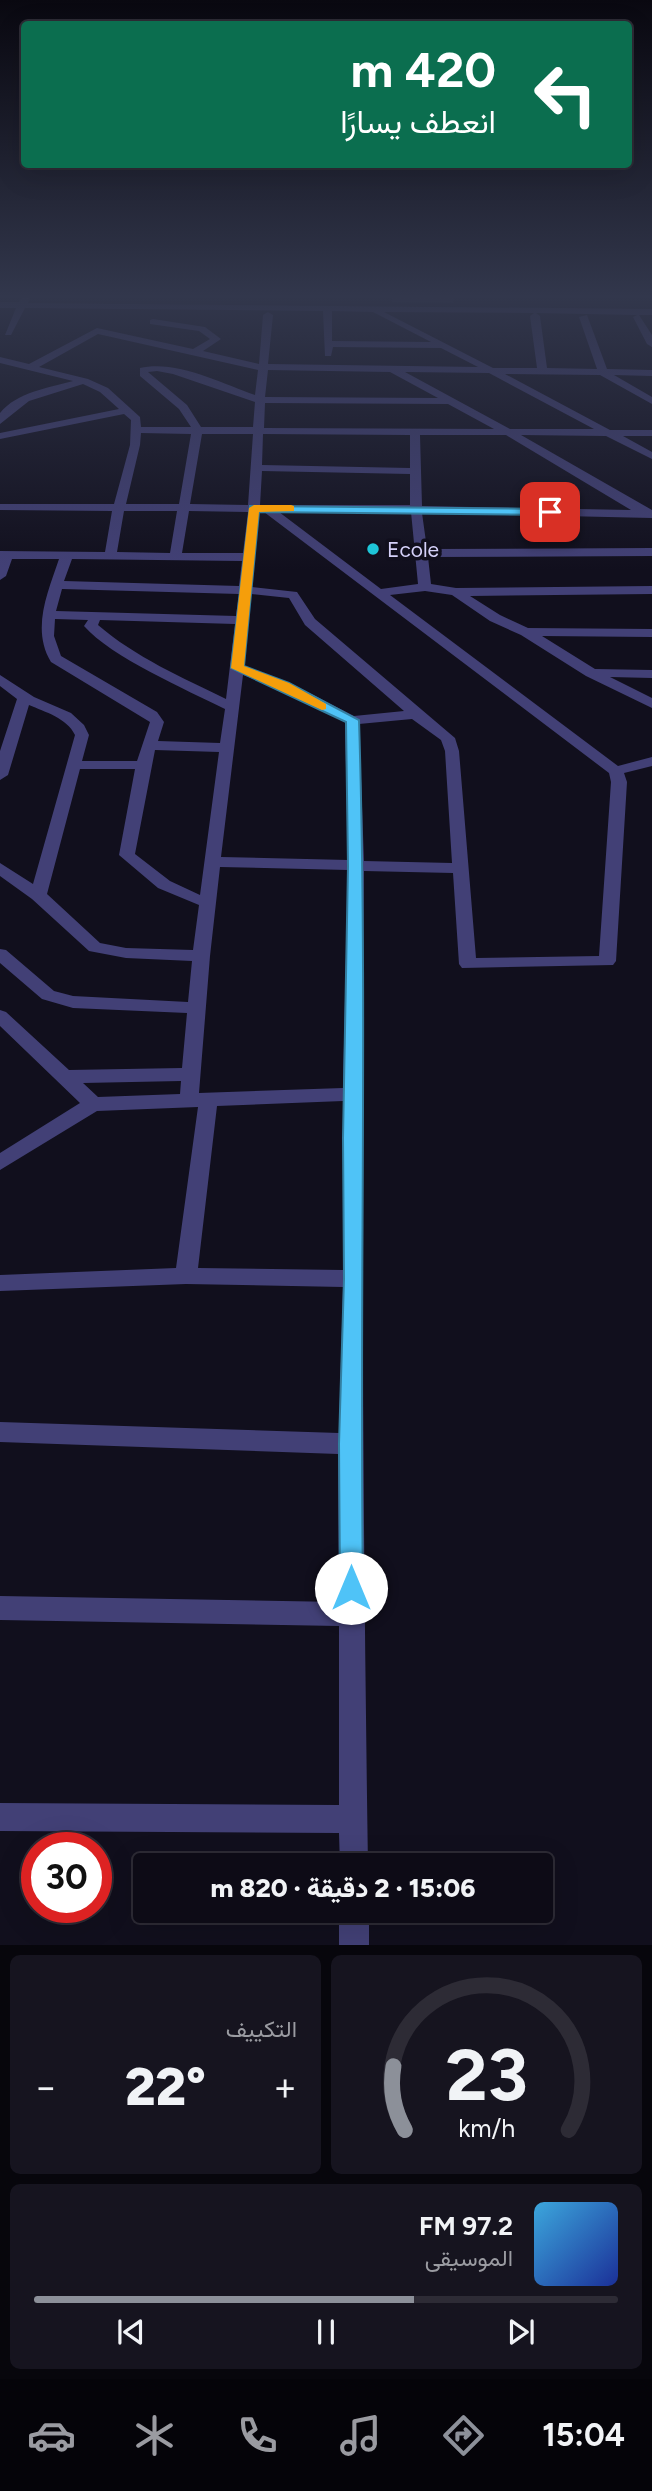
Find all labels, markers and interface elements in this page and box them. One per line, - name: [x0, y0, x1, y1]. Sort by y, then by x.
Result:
- text: 420 m: [350, 40, 496, 99]
- icon: left: [520, 49, 611, 140]
- text: انعطف يسارًا: [340, 103, 496, 141]
- pin: [520, 482, 580, 542]
- icon: arrive: [531, 493, 569, 531]
- place label: Ecole: [387, 537, 439, 562]
- marker: Ecole: [365, 541, 381, 557]
- position arrow: [314, 1551, 388, 1625]
- speed limit sign: 30: [21, 1832, 112, 1923]
- text: 15:06 · 2 دقيقة · 820 m: [211, 1872, 476, 1904]
- text: التكييف: [226, 2015, 297, 2043]
- text: 23: [445, 2032, 528, 2119]
- text: 22°: [125, 2056, 206, 2118]
- text: −: [34, 2064, 58, 2110]
- text: +: [273, 2064, 297, 2110]
- text: km/h: [458, 2113, 515, 2143]
- text: 97.2 FM: [419, 2210, 513, 2242]
- text: الموسيقى: [425, 2244, 513, 2272]
- icon: previous: [112, 2313, 150, 2351]
- icon: pause: [307, 2313, 345, 2351]
- icon: next: [502, 2313, 540, 2351]
- icon: car: [27, 2411, 76, 2460]
- icon: climate: [130, 2411, 179, 2460]
- icon: phone: [233, 2411, 282, 2460]
- icon: music: [336, 2411, 385, 2460]
- icon: directions: [439, 2411, 488, 2460]
- text: 15:04: [542, 2416, 625, 2454]

